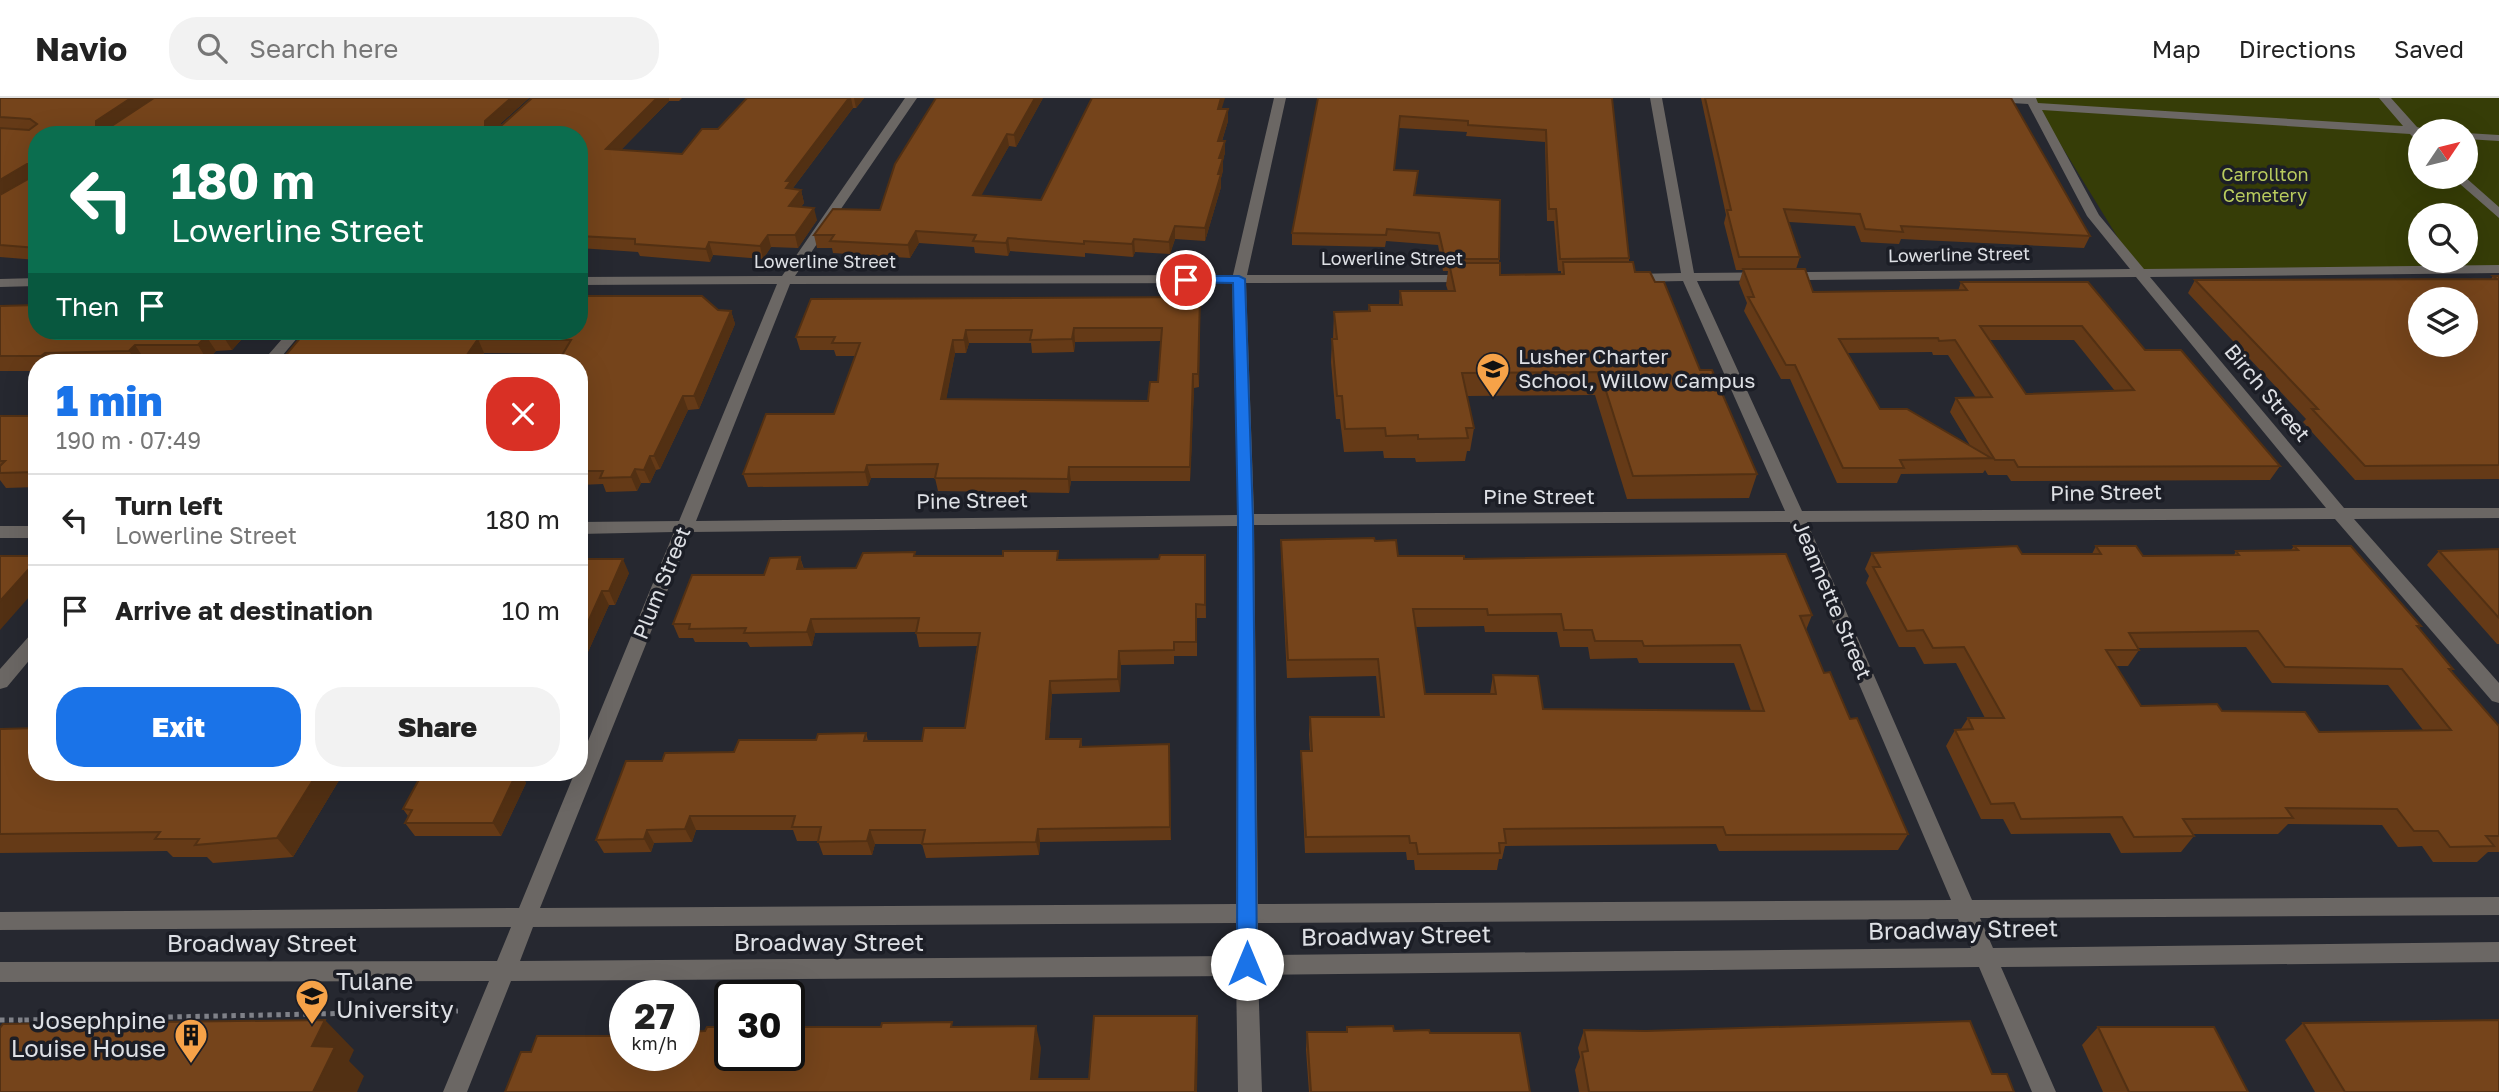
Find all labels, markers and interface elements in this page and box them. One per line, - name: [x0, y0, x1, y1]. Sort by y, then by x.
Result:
- search box: [169, 17, 659, 80]
- text: Navio: [35, 29, 127, 68]
- icon: search: [193, 29, 231, 67]
- text: Search here: [249, 33, 398, 64]
- text: Map: [2152, 34, 2201, 63]
- text: Directions: [2239, 34, 2356, 63]
- text: Saved: [2394, 34, 2464, 63]
- north arrow: [2408, 119, 2478, 189]
- map controls: [2408, 119, 2478, 357]
- text: 180 m: [171, 151, 315, 210]
- icon: left: [56, 154, 147, 245]
- park label: Carrollton Cemetery: [2221, 163, 2309, 206]
- button: search: [2408, 203, 2478, 273]
- text: Lowerline Street: [171, 211, 424, 249]
- street label: Lowerline Street: [1888, 242, 2030, 266]
- street label: Lowerline Street: [1321, 247, 1463, 269]
- street label: Lowerline Street: [754, 250, 896, 272]
- pin: [1156, 250, 1216, 310]
- icon: arrive: [1167, 261, 1205, 299]
- icon: arrive: [133, 287, 171, 325]
- button: layers: [2408, 287, 2478, 357]
- text: Then: [56, 291, 119, 322]
- street label: Birch Street: [2219, 338, 2316, 446]
- place label: Lusher Charter School, Willow Campus: [1518, 343, 1755, 393]
- school or university icon: Lusher Charter School, Willow Campus: [1474, 350, 1512, 399]
- text: 1 min: [56, 375, 163, 425]
- button: close: [486, 377, 560, 451]
- text: 190 m · 07:49: [56, 426, 201, 454]
- street label: Pine Street: [2050, 478, 2162, 506]
- street label: Pine Street: [1483, 483, 1595, 509]
- street label: Pine Street: [916, 486, 1028, 514]
- text: Turn left: [115, 490, 223, 521]
- icon: left: [56, 501, 94, 539]
- text: 180 m: [486, 504, 560, 535]
- street label: Jeannette Street: [1788, 516, 1878, 683]
- text: Lowerline Street: [115, 521, 297, 549]
- street label: Plum Street: [627, 523, 695, 643]
- icon: arrive: [56, 592, 94, 630]
- text: Arrive at destination: [115, 595, 373, 626]
- text: 10 m: [502, 595, 560, 626]
- button: Exit: [56, 687, 301, 767]
- button: Share: [315, 687, 560, 767]
- street label: Broadway Street: [1868, 912, 2058, 945]
- street label: Broadway Street: [1301, 918, 1491, 951]
- street label: Broadway Street: [734, 927, 924, 956]
- position arrow: [1210, 927, 1284, 1001]
- street label: Broadway Street: [167, 928, 357, 957]
- place label: Tulane University: [336, 966, 454, 1023]
- school or university icon: Tulane University: [293, 977, 331, 1026]
- speed limit sign: 30: [714, 980, 805, 1071]
- text: 27: [634, 995, 675, 1037]
- place label: Josephpine Louise House: [11, 1005, 166, 1062]
- building icon: Josephpine Louise House: [172, 1016, 210, 1065]
- text: km/h: [632, 1032, 677, 1054]

